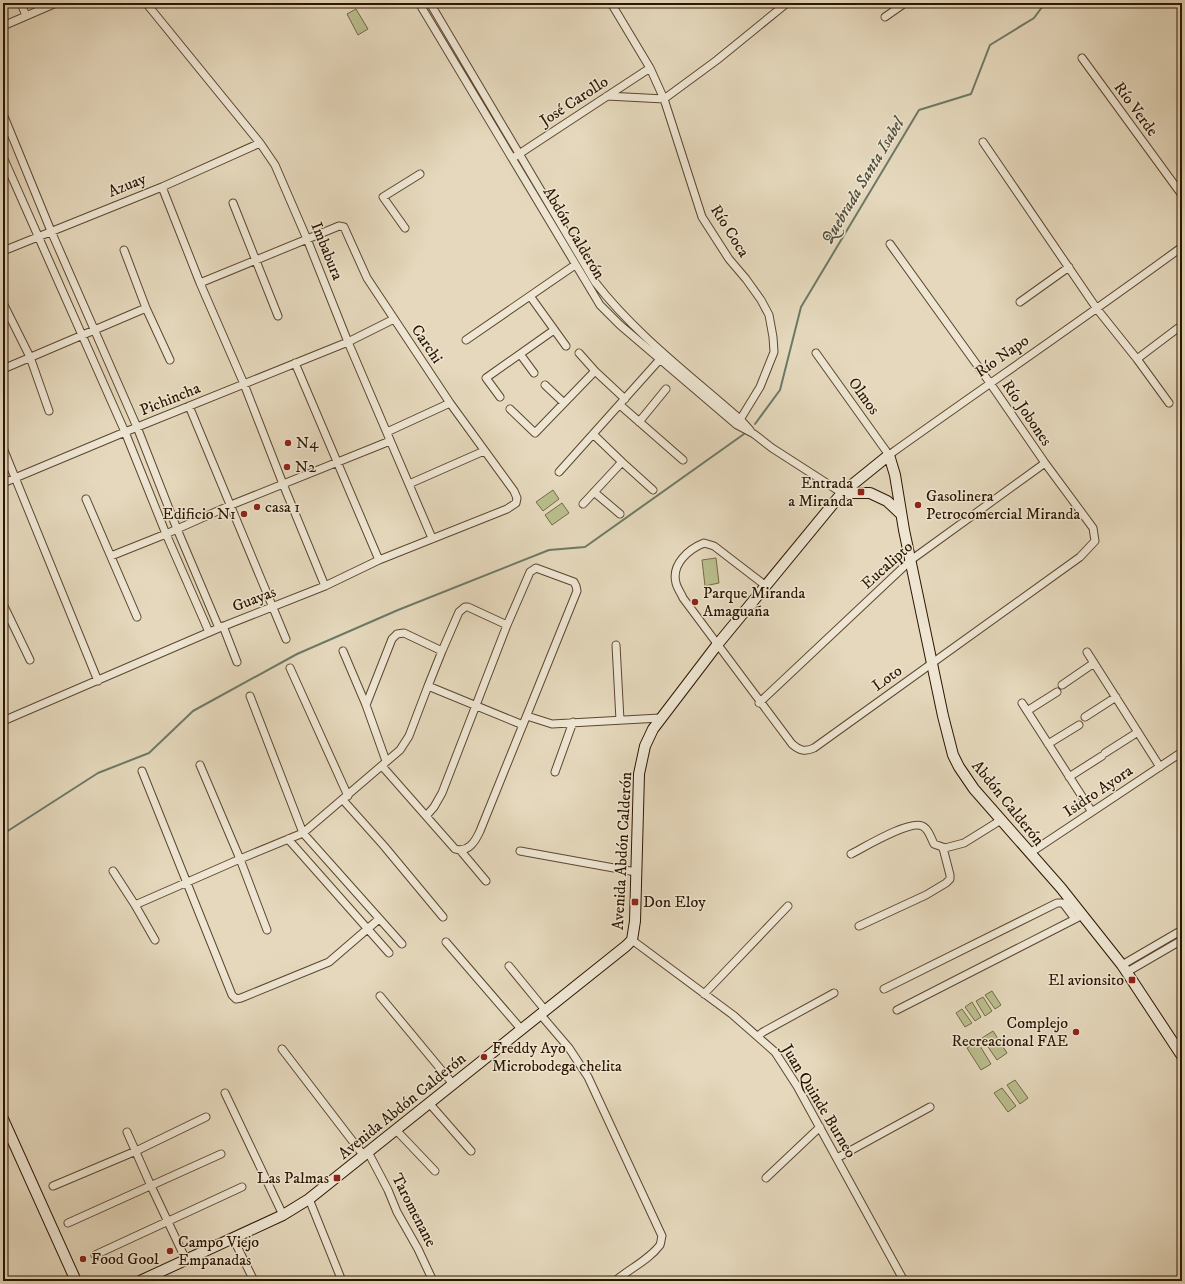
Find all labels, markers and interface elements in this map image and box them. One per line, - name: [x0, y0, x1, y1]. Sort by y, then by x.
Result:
- street label: José Carollo: [534, 71, 612, 132]
- street label: Río Verde: [1110, 78, 1163, 140]
- water label: Quebrada Santa Isabel: [817, 112, 910, 248]
- street label: Azuay: [105, 168, 149, 202]
- street label: Abdón Calderón: [539, 183, 610, 283]
- street label: Río Coca: [706, 201, 754, 261]
- street label: Imbabura: [306, 219, 348, 283]
- street label: Carchi: [407, 321, 447, 367]
- street label: Río Napo: [971, 330, 1033, 382]
- street label: Olmos: [844, 373, 884, 419]
- street label: Río Jobones: [998, 376, 1056, 450]
- street label: Pichincha: [137, 378, 203, 420]
- place label: N4: [296, 433, 319, 453]
- marker: N4: [283, 438, 293, 448]
- place label: N2: [295, 457, 316, 477]
- marker: N2: [282, 462, 292, 472]
- place label: Entrada a Miranda: [788, 473, 853, 511]
- place label: Gasolinera Petrocomercial Miranda: [926, 486, 1081, 524]
- marker: Entrada a Miranda: [856, 487, 866, 497]
- place label: casa 1: [265, 497, 300, 517]
- marker: Gasolinera Petrocomercial Miranda: [913, 500, 923, 510]
- marker: casa 1: [252, 502, 262, 512]
- place label: Edificio N1: [162, 504, 236, 524]
- marker: Edificio N1: [239, 509, 249, 519]
- street label: Eucalipto: [857, 536, 917, 593]
- street label: Guayas: [229, 582, 279, 616]
- place label: Parque Miranda Amaguaña: [703, 583, 805, 621]
- marker: Parque Miranda Amaguaña: [690, 597, 700, 607]
- street label: Loto: [868, 660, 906, 696]
- street label: Abdón Calderón: [967, 756, 1049, 850]
- street label: Isidro Ayora: [1060, 760, 1137, 821]
- street label: Avenida Abdón Calderón: [608, 771, 636, 931]
- place label: Don Eloy: [643, 892, 706, 912]
- marker: Don Eloy: [630, 897, 640, 907]
- place label: El avionsito: [1048, 970, 1124, 990]
- marker: El avionsito: [1127, 975, 1137, 985]
- place label: Complejo Recreacional FAE: [951, 1013, 1068, 1051]
- marker: Complejo Recreacional FAE: [1071, 1027, 1081, 1037]
- place label: Freddy Ayo Microbodega chelita: [492, 1038, 622, 1076]
- street label: Juan Quinde Burneo: [776, 1039, 861, 1162]
- street label: Avenida Abdón Calderón: [334, 1048, 470, 1164]
- marker: Freddy Ayo Microbodega chelita: [479, 1052, 489, 1062]
- place label: Las Palmas: [257, 1168, 329, 1188]
- street label: Taromenane: [387, 1170, 441, 1250]
- marker: Las Palmas: [332, 1173, 342, 1183]
- place label: Campo Viejo Empanadas: [178, 1232, 259, 1270]
- marker: Campo Viejo Empanadas: [165, 1246, 175, 1256]
- place label: Food Gool: [91, 1249, 159, 1269]
- marker: Food Gool: [78, 1254, 88, 1264]

